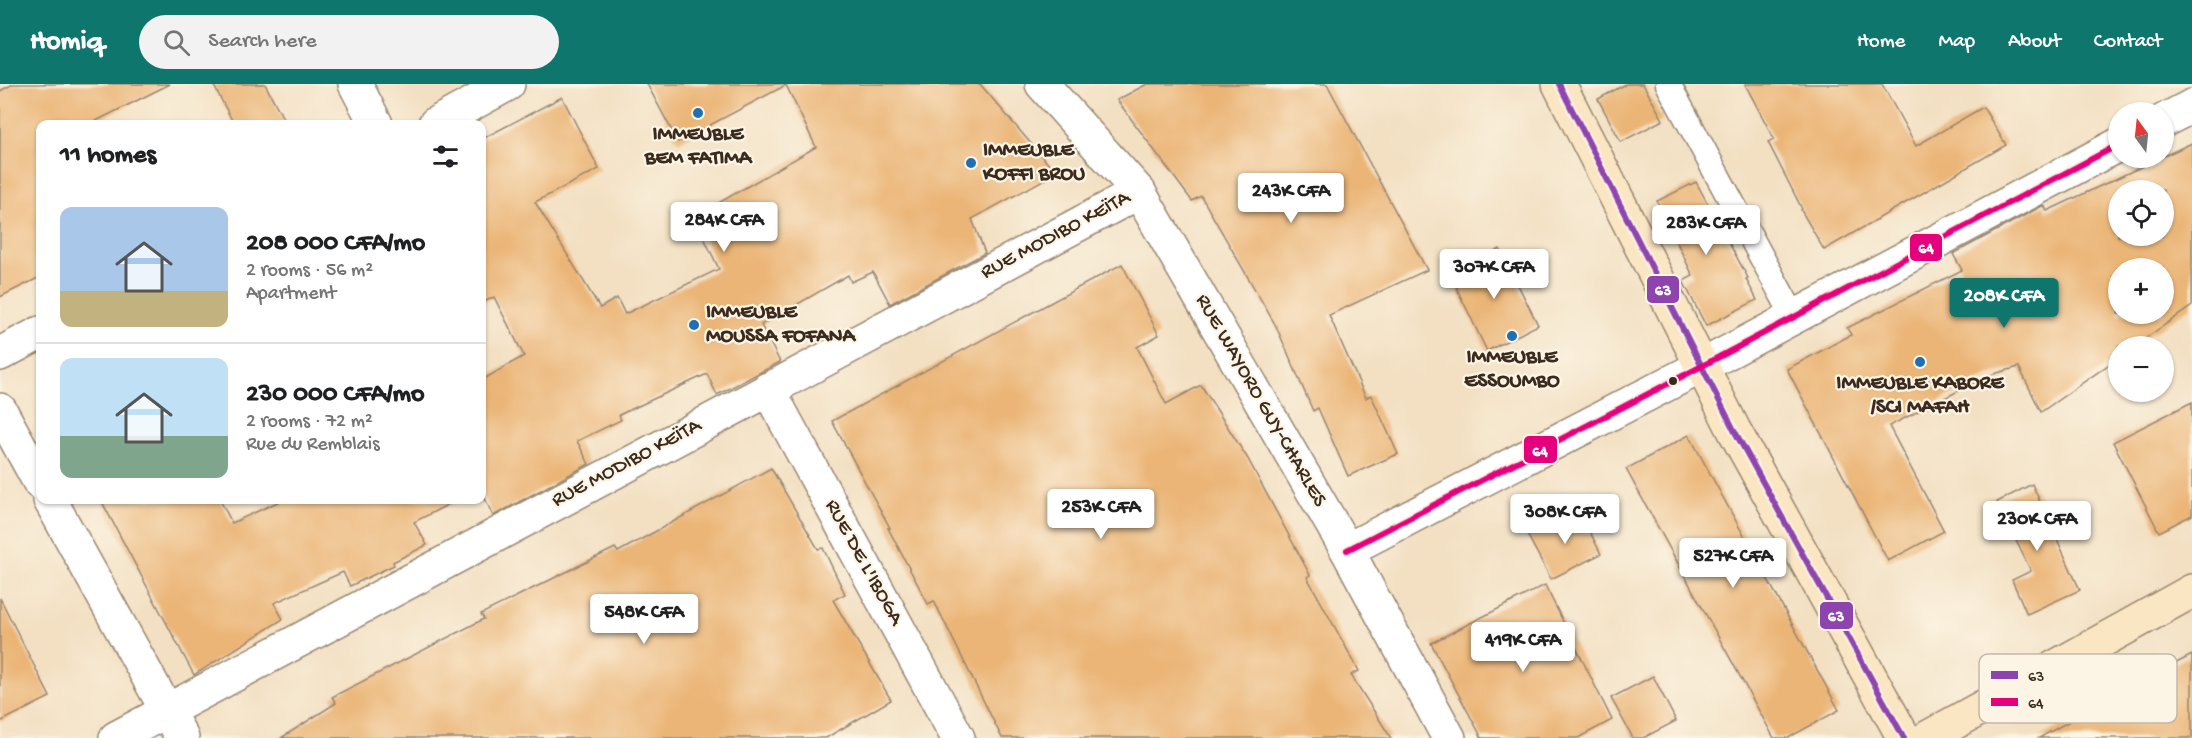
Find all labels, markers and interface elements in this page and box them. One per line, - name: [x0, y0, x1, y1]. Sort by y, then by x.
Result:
- search box: [139, 15, 559, 69]
- text: Homiq: [30, 26, 103, 59]
- icon: search: [160, 26, 193, 59]
- text: Search here: [208, 29, 317, 55]
- text: Home: [1857, 30, 1905, 55]
- text: Map: [1938, 30, 1975, 55]
- text: About: [2008, 30, 2061, 55]
- text: Contact: [2094, 30, 2162, 55]
- north arrow: [2108, 102, 2174, 168]
- map controls: [2108, 102, 2174, 402]
- marker: IMMEUBLE BEM FATIMA: [691, 106, 705, 120]
- place label: IMMEUBLE BEM FATIMA: [644, 123, 753, 172]
- place label: IMMEUBLE KOFFI BROU: [982, 139, 1085, 188]
- icon: filters: [429, 140, 462, 173]
- text: 11 homes: [60, 141, 156, 172]
- marker: IMMEUBLE KOFFI BROU: [964, 156, 978, 170]
- pin: 243K CFA: [1229, 173, 1353, 224]
- button: locate: [2108, 180, 2174, 246]
- text: 243K CFA: [1252, 181, 1330, 204]
- street label: RUE MODIBO KEÏTA: [977, 185, 1136, 286]
- pin: 284K CFA: [662, 202, 786, 253]
- pin: 283K CFA: [1644, 205, 1768, 256]
- text: 284K CFA: [685, 210, 763, 233]
- text: 283K CFA: [1666, 213, 1746, 236]
- text: 208 000 CFA/mo: [246, 229, 425, 260]
- icon: home: [108, 231, 180, 303]
- line badge: 64: [1909, 233, 1943, 262]
- text: 64: [1918, 241, 1934, 260]
- pin: 307K CFA: [1432, 249, 1556, 300]
- text: 307K CFA: [1454, 257, 1534, 280]
- button: +: [2108, 258, 2174, 324]
- text: 2 rooms · 56 m²: [246, 260, 373, 283]
- line badge: 63: [1646, 275, 1680, 304]
- pin: 208K CFA: [1942, 278, 2066, 329]
- text: Apartment: [246, 283, 336, 306]
- text: 63: [1655, 283, 1671, 302]
- text: 208K CFA: [1964, 286, 2044, 309]
- street label: RUE WAYORO GUY-CHARLES: [1189, 290, 1331, 512]
- place label: IMMEUBLE MOUSSA FOFANA: [706, 301, 856, 350]
- marker: IMMEUBLE MOUSSA FOFANA: [687, 318, 701, 332]
- marker: IMMEUBLE ESSOUMBO: [1505, 329, 1519, 343]
- button: −: [2108, 336, 2174, 402]
- place label: IMMEUBLE ESSOUMBO: [1464, 346, 1560, 395]
- marker: IMMEUBLE KABORE /SCI MAFAH: [1913, 355, 1927, 369]
- place label: IMMEUBLE KABORE /SCI MAFAH: [1836, 372, 2006, 421]
- unlabelled marker: [1667, 375, 1679, 387]
- text: 230 000 CFA/mo: [246, 380, 425, 411]
- icon: home: [108, 382, 180, 454]
- text: 2 rooms · 72 m²: [246, 411, 373, 434]
- street label: RUE MODIBO KEÏTA: [548, 413, 707, 514]
- text: Rue du Remblais: [246, 434, 380, 457]
- line badge: 64: [1523, 435, 1558, 464]
- text: 64: [1532, 444, 1548, 463]
- pin: 253K CFA: [1039, 489, 1163, 540]
- pin: 308K CFA: [1503, 494, 1627, 545]
- street label: RUE DE L'IBOGA: [818, 496, 909, 632]
- text: 253K CFA: [1061, 497, 1141, 520]
- pin: 230K CFA: [1975, 501, 2099, 552]
- text: 308K CFA: [1524, 502, 1606, 525]
- text: 230K CFA: [1997, 509, 2077, 532]
- pin: 527K CFA: [1671, 538, 1795, 589]
- text: 527K CFA: [1693, 546, 1773, 569]
- pin: 548K CFA: [582, 594, 706, 645]
- line badge: 63: [1819, 601, 1854, 630]
- text: 548K CFA: [604, 602, 684, 625]
- text: 63: [1828, 609, 1844, 628]
- pin: 419K CFA: [1461, 622, 1585, 673]
- text: 419K CFA: [1485, 630, 1561, 653]
- legend: [1979, 654, 2177, 723]
- text: 63: [2028, 669, 2044, 688]
- text: 64: [2028, 696, 2044, 715]

